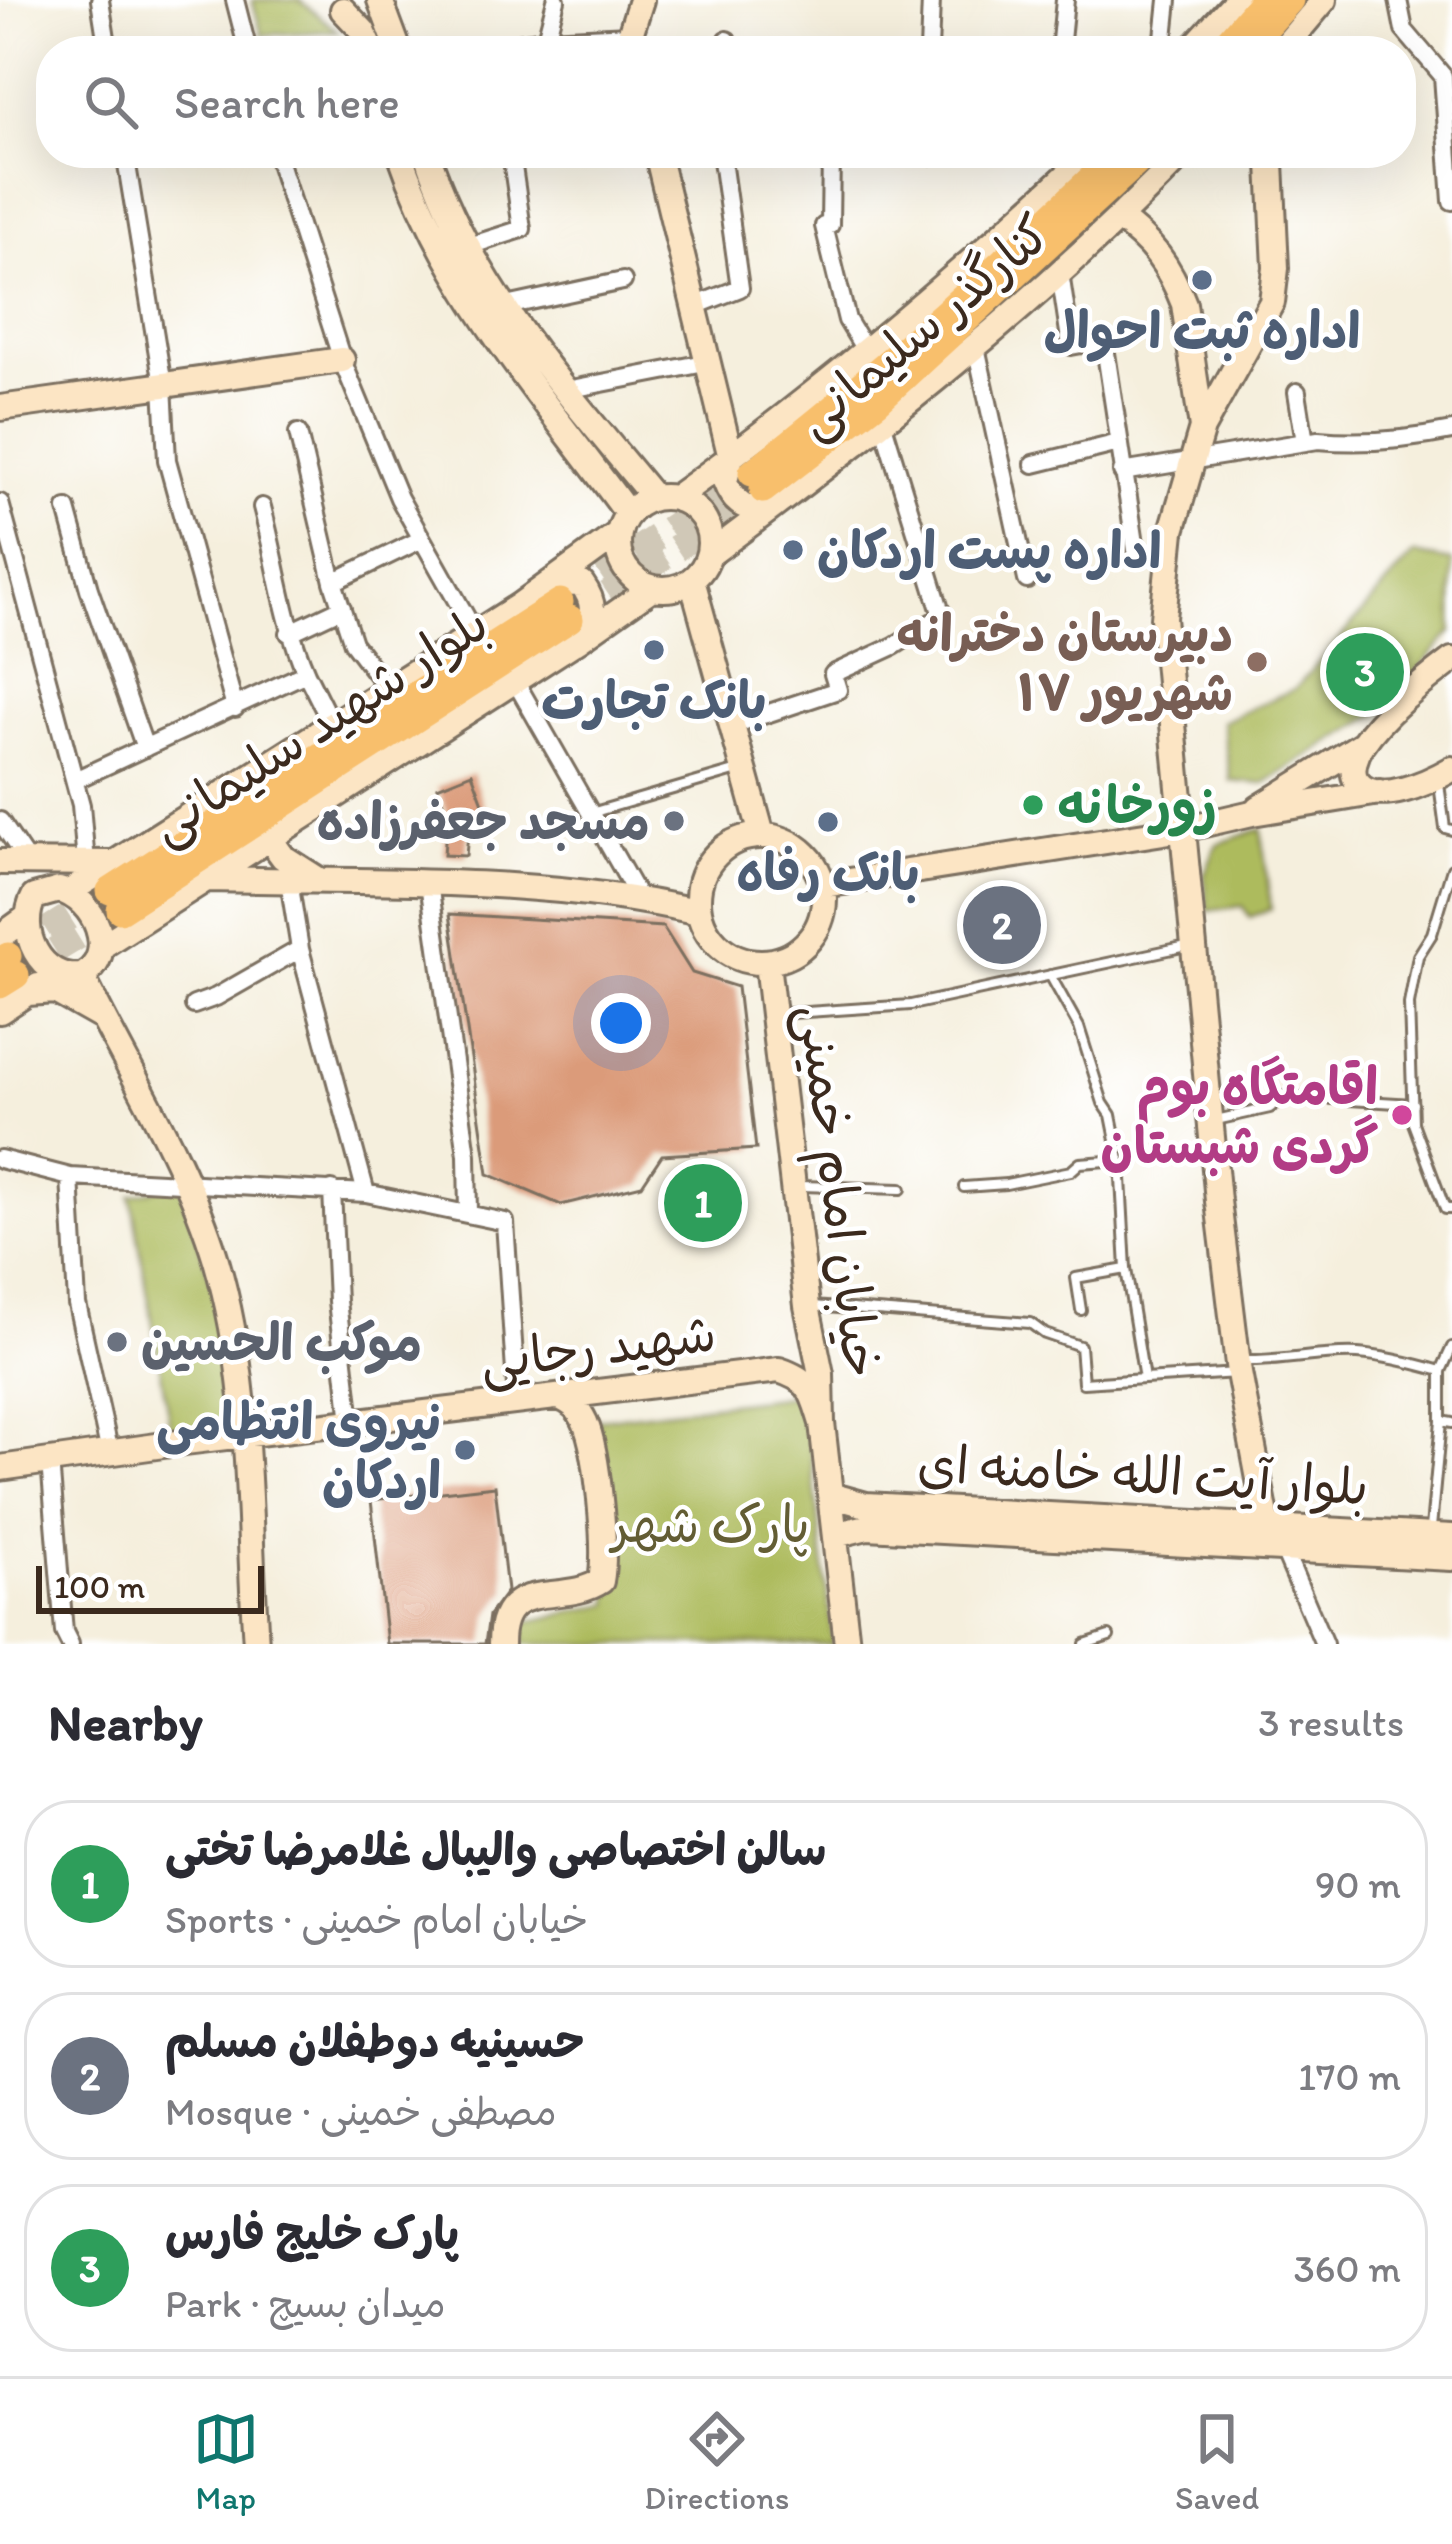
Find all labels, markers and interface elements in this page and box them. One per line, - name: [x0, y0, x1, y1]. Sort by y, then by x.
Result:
- search box: [36, 36, 1416, 168]
- icon: search: [78, 69, 144, 135]
- text: Search here: [174, 75, 400, 129]
- street label: کنارگذر سلیمانی: [784, 202, 1064, 452]
- marker: اداره ثبت احوال: [1189, 267, 1215, 293]
- place label: اداره ثبت احوال: [1044, 300, 1360, 363]
- place label: اداره پست اردکان: [817, 520, 1162, 583]
- marker: اداره پست اردکان: [780, 537, 806, 563]
- street label: بلوار شهید سلیمانی: [139, 592, 501, 858]
- place label: دبیرستان دخترانه ۱۷ شهریور: [896, 603, 1233, 725]
- pin: 3: [1326, 627, 1404, 717]
- marker: بانک تجارت: [641, 637, 667, 663]
- marker: دبیرستان دخترانه ۱۷ شهریور: [1244, 649, 1270, 675]
- place label: بانک تجارت: [541, 670, 767, 732]
- place label: زورخانه: [1057, 775, 1217, 837]
- place label: مسجد جعفرزاده: [317, 791, 650, 852]
- marker: زورخانه: [1020, 792, 1046, 818]
- marker: مسجد جعفرزاده: [661, 808, 687, 834]
- marker: بانک رفاه: [815, 809, 841, 835]
- place label: بانک رفاه: [736, 842, 920, 904]
- pin: 2: [963, 880, 1041, 970]
- your location: [591, 993, 651, 1053]
- street label: خیابان امام خمینی: [778, 1001, 893, 1382]
- place label: اقامتگاه بوم گردی شبستان: [1101, 1055, 1378, 1177]
- marker: اقامتگاه بوم گردی شبستان: [1389, 1102, 1415, 1128]
- pin: 1: [664, 1158, 742, 1248]
- street label: شهید رجایی: [477, 1302, 720, 1395]
- place label: موکب الحسین: [141, 1312, 422, 1375]
- marker: موکب الحسین: [104, 1329, 130, 1355]
- place label: نیروی انتظامی اردکان: [156, 1391, 441, 1511]
- street label: بلوار آیت الله خامنه ای: [916, 1433, 1370, 1517]
- marker: نیروی انتظامی اردکان: [452, 1437, 478, 1463]
- park label: پارک شهر: [608, 1494, 810, 1557]
- scale bar: [36, 1560, 264, 1613]
- text: 100 m: [54, 1567, 145, 1606]
- text: Nearby: [48, 1692, 203, 1753]
- text: 3 results: [1258, 1699, 1404, 1746]
- text: سالن اختصاصی والیبال غلامرضا تختی: [165, 1822, 827, 1876]
- text: 1: [81, 1861, 99, 1908]
- text: 90 m: [1315, 1861, 1401, 1908]
- text: Sports · خیابان امام خمینی: [165, 1896, 588, 1943]
- text: حسینیه دوطفلان مسلم: [165, 2014, 585, 2068]
- text: 2: [80, 2053, 100, 2100]
- text: 170 m: [1298, 2053, 1401, 2100]
- text: Mosque · مصطفی خمینی: [165, 2088, 557, 2135]
- text: پارک خلیج فارس: [165, 2206, 459, 2260]
- text: 3: [79, 2245, 101, 2292]
- text: 360 m: [1294, 2245, 1401, 2292]
- text: Park · میدان بسیچ: [165, 2280, 446, 2327]
- tab: Map: [193, 2406, 259, 2517]
- tab: Directions: [644, 2406, 789, 2517]
- tab: Saved: [1175, 2406, 1259, 2517]

